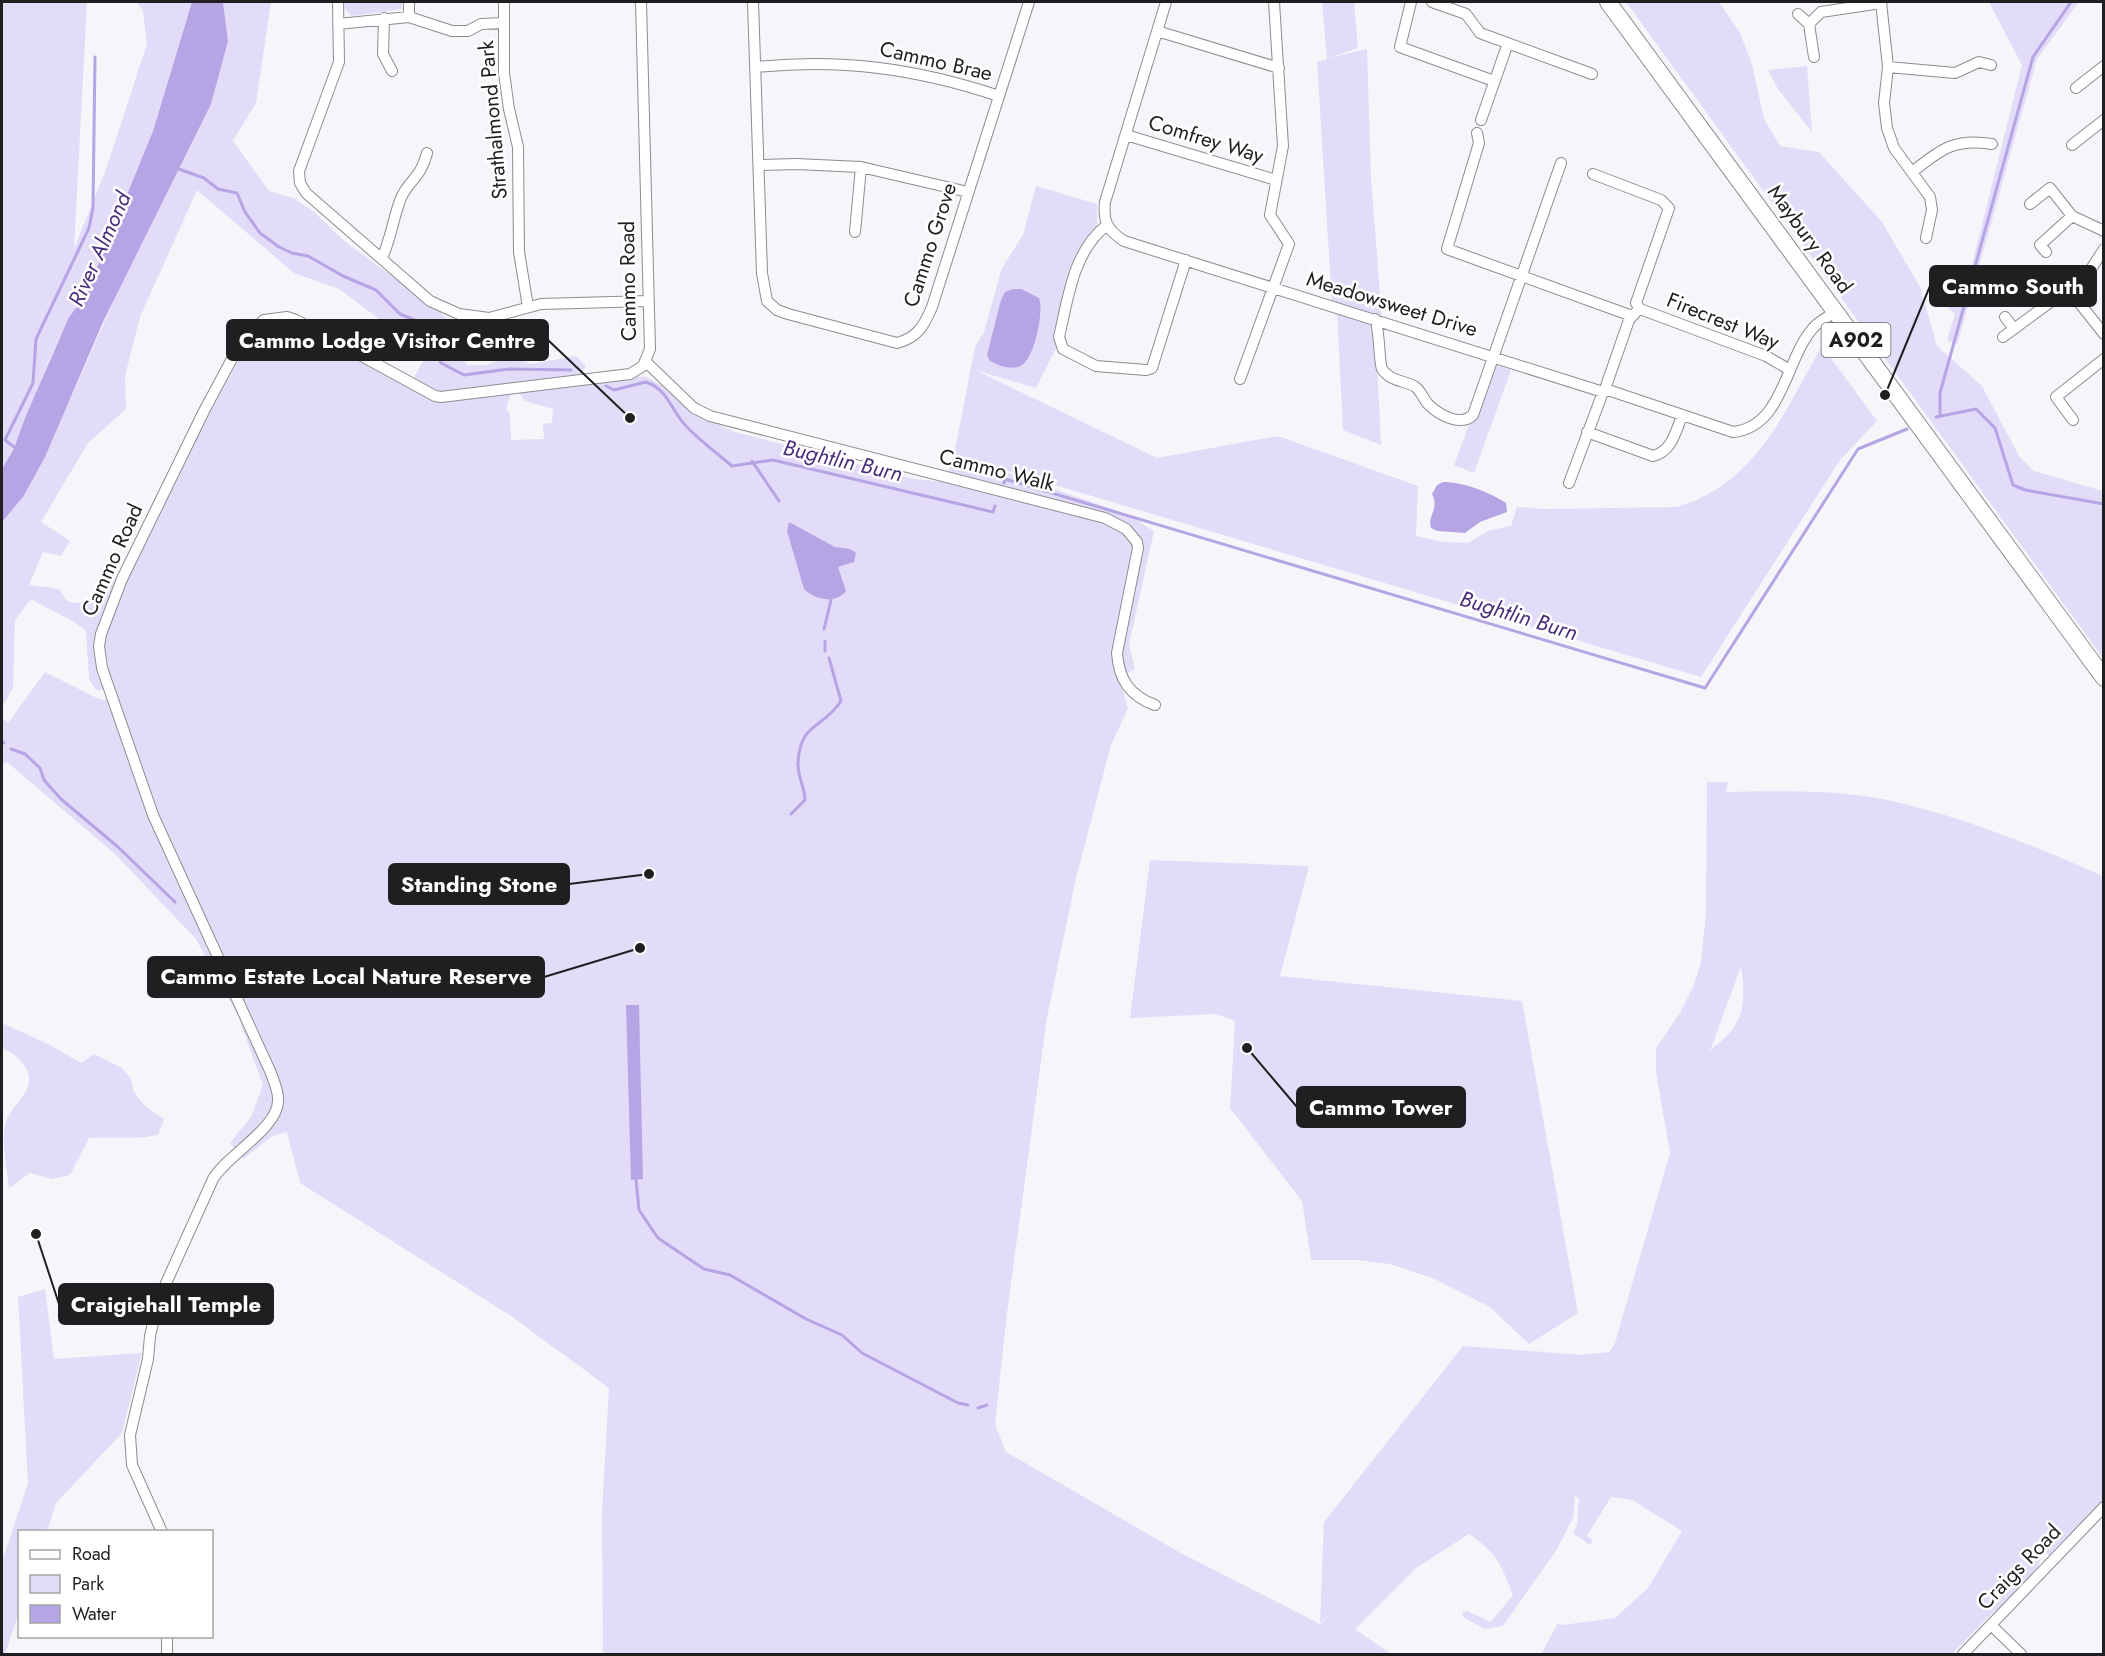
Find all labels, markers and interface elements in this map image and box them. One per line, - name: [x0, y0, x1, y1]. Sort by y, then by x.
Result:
- street label: Cammo Brae: [877, 33, 996, 89]
- street label: Strathalmond Park: [471, 39, 515, 201]
- street label: Comfrey Way: [1145, 107, 1268, 171]
- street label: Maybury Road: [1760, 178, 1860, 300]
- street label: Cammo Grove: [896, 179, 964, 311]
- water label: River Almond: [60, 185, 139, 311]
- street label: Cammo Road: [612, 221, 644, 341]
- street label: Meadowsweet Drive: [1303, 264, 1481, 344]
- callout: Cammo South: [1930, 266, 2096, 306]
- text: Cammo South: [1942, 270, 2084, 302]
- street label: Firecrest Way: [1662, 285, 1785, 358]
- callout: Cammo Lodge Visitor Centre: [227, 320, 548, 360]
- road number: A902: [1822, 323, 1890, 357]
- text: Cammo Lodge Visitor Centre: [239, 324, 535, 356]
- water label: Bughtlin Burn: [780, 431, 906, 489]
- street label: Cammo Walk: [936, 441, 1059, 499]
- street label: Cammo Road: [74, 499, 150, 621]
- water label: Bughtlin Burn: [1456, 582, 1582, 648]
- callout: Standing Stone: [389, 864, 569, 904]
- text: Standing Stone: [401, 868, 557, 900]
- callout: Cammo Estate Local Nature Reserve: [148, 957, 544, 997]
- text: Cammo Estate Local Nature Reserve: [160, 960, 532, 992]
- callout: Cammo Tower: [1297, 1087, 1465, 1127]
- text: Cammo Tower: [1309, 1091, 1453, 1123]
- callout: Craigiehall Temple: [59, 1284, 273, 1324]
- text: Craigiehall Temple: [71, 1288, 261, 1320]
- street label: Craigs Road: [1970, 1517, 2068, 1617]
- legend: [18, 1530, 213, 1638]
- text: Road: [72, 1541, 111, 1567]
- text: Park: [72, 1571, 104, 1597]
- text: Water: [72, 1601, 117, 1627]

